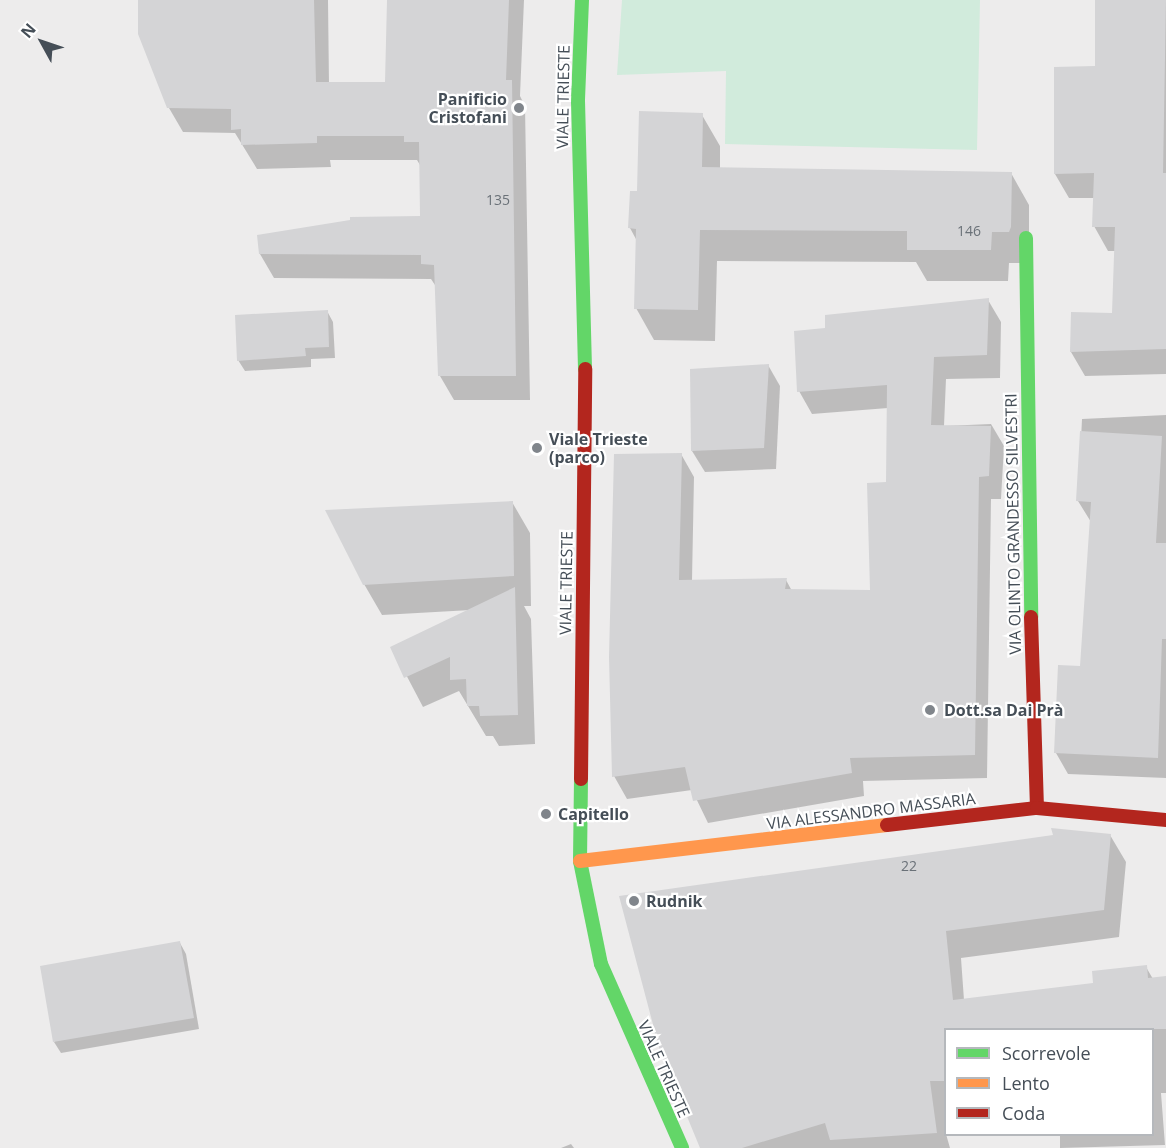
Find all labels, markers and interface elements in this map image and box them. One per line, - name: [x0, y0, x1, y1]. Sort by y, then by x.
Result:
- north arrow: [12, 12, 72, 72]
- text: N: [16, 18, 41, 42]
- street label: VIALE TRIESTE: [552, 45, 574, 149]
- place label: Panificio Cristofani: [429, 89, 507, 127]
- marker: Panificio Cristofani: [512, 101, 526, 115]
- house number: 135: [486, 192, 510, 208]
- house number: 146: [957, 223, 981, 239]
- street label: VIA OLINTO GRANDESSO SILVESTRI: [1001, 393, 1025, 655]
- place label: Viale Trieste (parco): [549, 429, 648, 467]
- marker: Viale Trieste (parco): [530, 441, 544, 455]
- street label: VIALE TRIESTE: [555, 531, 577, 635]
- place label: Dott.sa Dai Prà: [944, 700, 1064, 720]
- marker: Dott.sa Dai Prà: [921, 701, 939, 719]
- street label: VIA ALESSANDRO MASSARIA: [766, 789, 976, 833]
- place label: Capitello: [558, 804, 629, 824]
- marker: Capitello: [539, 807, 553, 821]
- house number: 22: [901, 858, 917, 874]
- place label: Rudnik: [646, 891, 703, 911]
- marker: Rudnik: [627, 894, 641, 908]
- street label: VIALE TRIESTE: [634, 1018, 694, 1120]
- legend: [944, 1028, 1154, 1136]
- text: Scorrevole: [1002, 1041, 1091, 1065]
- text: Lento: [1002, 1071, 1050, 1095]
- text: Coda: [1002, 1101, 1045, 1125]

